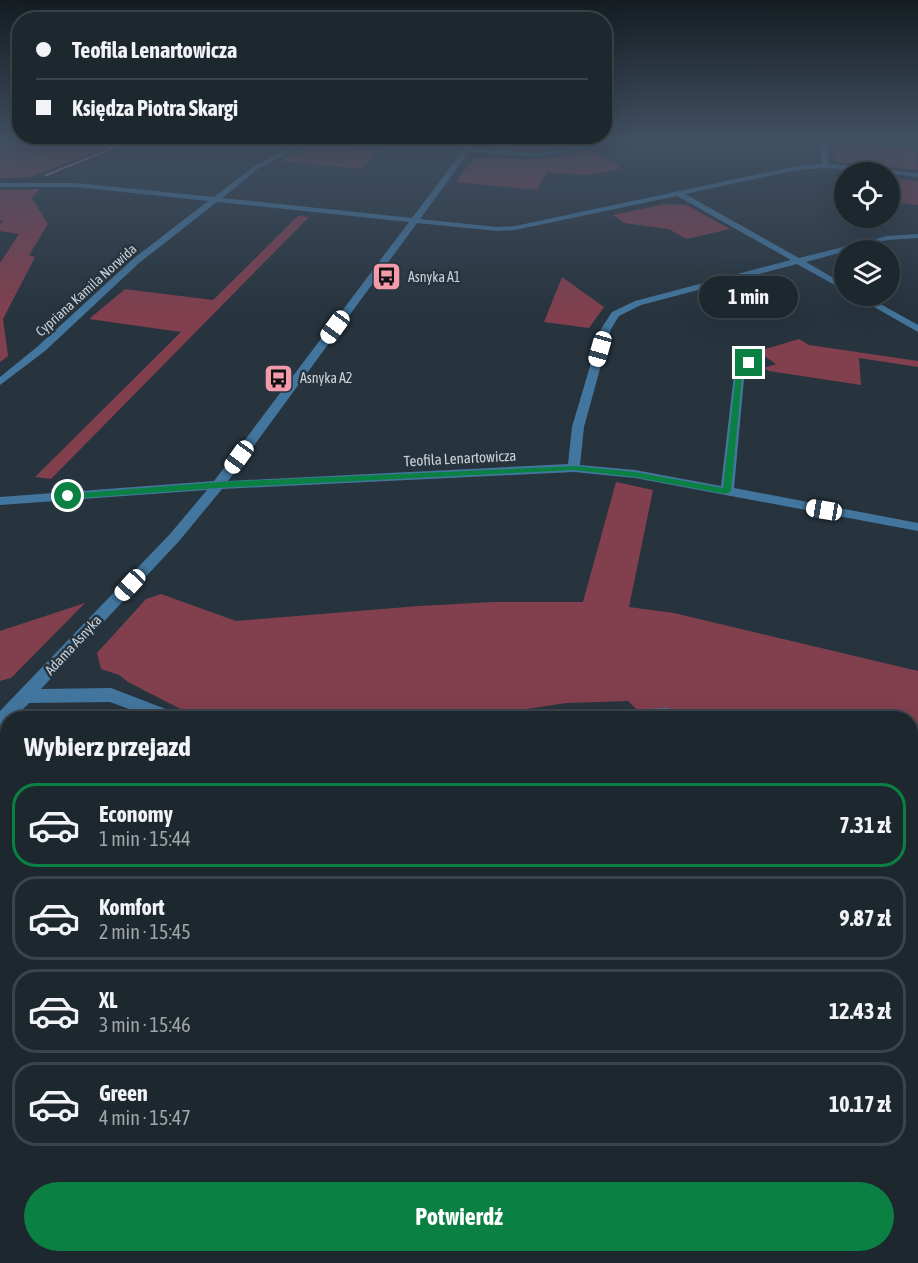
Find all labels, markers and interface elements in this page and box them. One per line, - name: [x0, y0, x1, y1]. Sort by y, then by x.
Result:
- text: Teofila Lenartowicza: [72, 37, 237, 63]
- text: Księdza Piotra Skargi: [72, 95, 238, 121]
- map controls: [834, 162, 900, 306]
- button: locate: [834, 162, 900, 228]
- button: layers: [834, 240, 900, 306]
- street label: Cypriana Kamila Norwida: [32, 241, 140, 339]
- bus stop icon: Asnyka A1: [371, 261, 403, 293]
- place label: Asnyka A1: [408, 269, 460, 285]
- callout: 1 min: [700, 276, 798, 318]
- text: 1 min: [728, 285, 769, 308]
- car: [317, 307, 353, 347]
- car: [586, 329, 614, 369]
- route end: [735, 349, 762, 376]
- bus stop icon: Asnyka A2: [263, 362, 295, 394]
- place label: Asnyka A2: [300, 370, 352, 386]
- car: [221, 437, 257, 477]
- street label: Teofila Lenartowicza: [403, 447, 517, 469]
- route start: [54, 482, 81, 509]
- car: [805, 498, 843, 522]
- car: [111, 566, 149, 604]
- street label: Adama Asnyka: [41, 612, 105, 678]
- text: Wybierz przejazd: [24, 731, 191, 762]
- icon: car: [27, 798, 81, 852]
- text: Economy: [99, 801, 173, 827]
- text: 7.31 zł: [839, 812, 891, 838]
- text: 1 min · 15:44: [99, 827, 191, 850]
- icon: car: [27, 891, 81, 945]
- text: Komfort: [99, 894, 165, 920]
- text: 9.87 zł: [839, 905, 891, 931]
- text: 2 min · 15:45: [99, 920, 191, 943]
- icon: car: [27, 984, 81, 1038]
- text: XL: [99, 987, 117, 1013]
- text: 12.43 zł: [829, 998, 891, 1024]
- text: 3 min · 15:46: [99, 1013, 191, 1036]
- icon: car: [27, 1077, 81, 1131]
- text: Green: [99, 1080, 148, 1106]
- text: 10.17 zł: [829, 1091, 891, 1117]
- text: 4 min · 15:47: [99, 1106, 191, 1129]
- button: Potwierdź: [24, 1182, 894, 1251]

